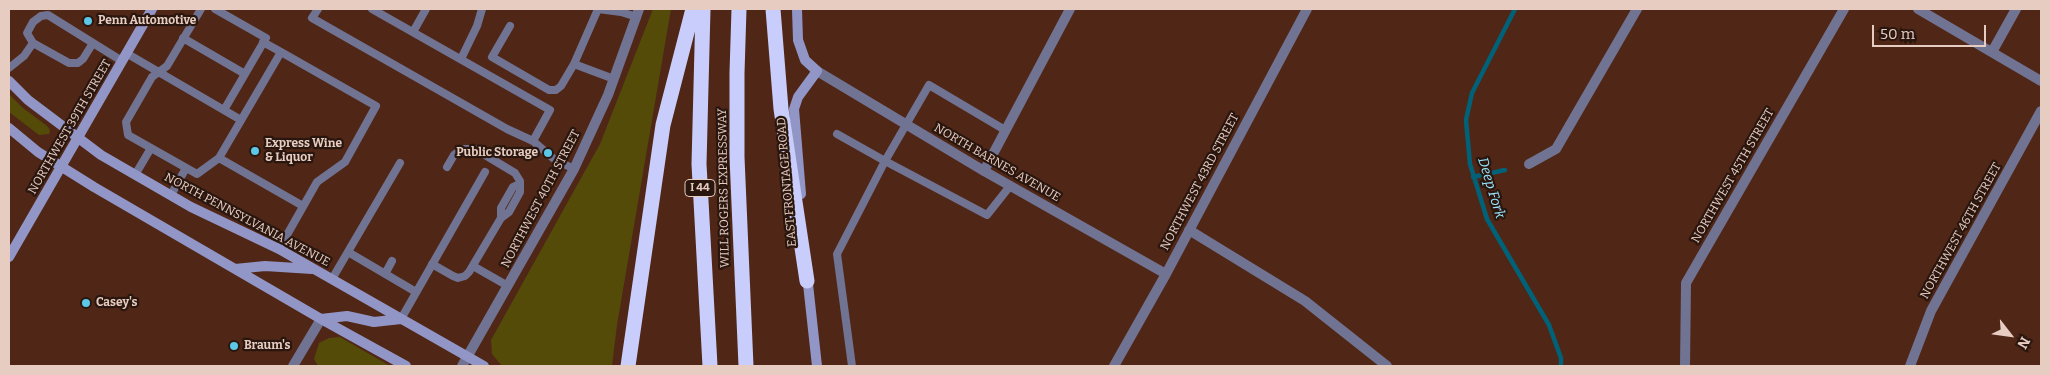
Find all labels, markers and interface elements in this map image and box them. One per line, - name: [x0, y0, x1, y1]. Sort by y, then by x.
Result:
- place label: Penn Automotive: [98, 14, 196, 28]
- marker: Penn Automotive: [82, 15, 94, 27]
- scale bar: [1875, 15, 1989, 47]
- text: 50 m: [1880, 25, 1915, 43]
- street label: NORTHWEST 39TH STREET: [25, 57, 115, 197]
- street label: NORTHWEST 45TH STREET: [1689, 106, 1777, 246]
- street label: WILL ROGERS EXPRESSWAY: [715, 108, 733, 268]
- street label: NORTHWEST 43RD STREET: [1158, 111, 1242, 253]
- street label: EAST FRONTAGE ROAD: [774, 117, 800, 247]
- street label: NORTH BARNES AVENUE: [931, 121, 1063, 205]
- street label: NORTHWEST 40TH STREET: [498, 128, 584, 270]
- place label: Express Wine & Liquor: [265, 137, 342, 165]
- marker: Express Wine & Liquor: [249, 145, 261, 157]
- place label: Public Storage: [456, 146, 538, 160]
- marker: Public Storage: [542, 147, 554, 159]
- water label: Deep Fork: [1474, 156, 1508, 220]
- street label: NORTHWEST 46TH STREET: [1918, 160, 2004, 302]
- street label: NORTH PENNSYLVANIA AVENUE: [162, 170, 332, 270]
- road number: I 44: [685, 180, 715, 197]
- place label: Casey's: [96, 296, 137, 310]
- marker: Casey's: [80, 297, 92, 309]
- north arrow: [1985, 310, 2035, 360]
- text: N: [2013, 334, 2033, 352]
- place label: Braum's: [244, 339, 290, 353]
- marker: Braum's: [228, 340, 240, 352]

